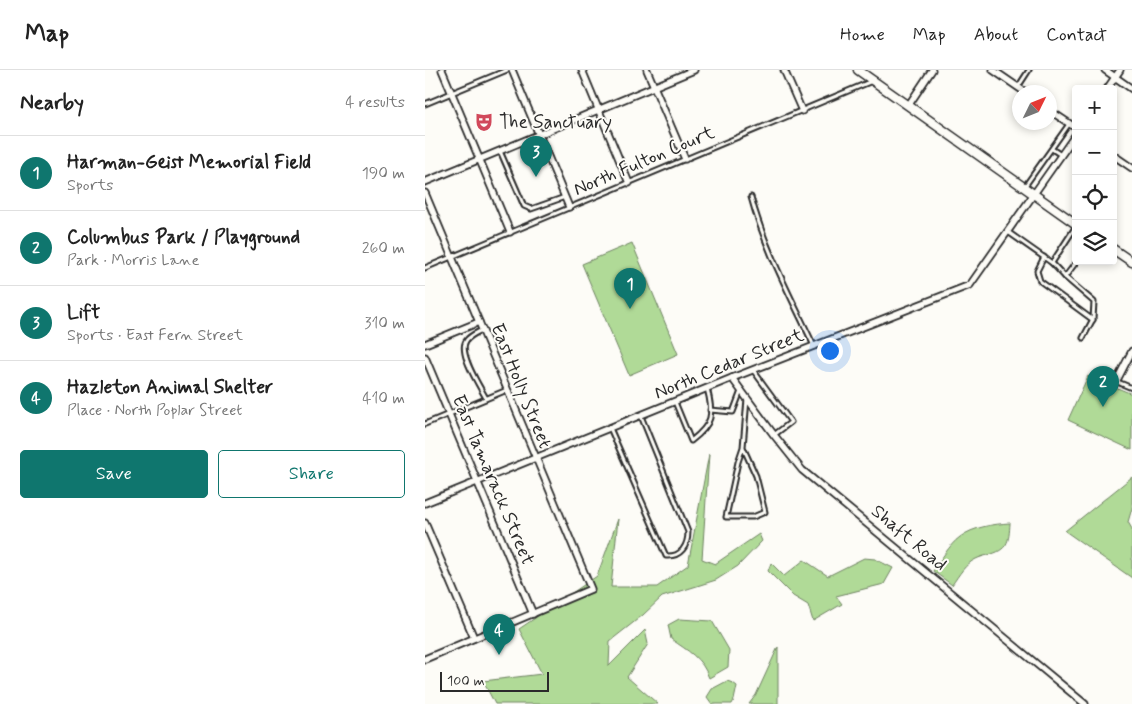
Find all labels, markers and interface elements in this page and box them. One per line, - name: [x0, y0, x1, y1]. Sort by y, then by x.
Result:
- text: Map: [25, 19, 69, 50]
- text: Home: [840, 23, 885, 47]
- text: Map: [913, 23, 946, 47]
- text: About: [974, 23, 1018, 47]
- text: Contact: [1046, 23, 1107, 47]
- north arrow: [1012, 85, 1057, 130]
- map controls: [1072, 85, 1117, 265]
- button: +: [1072, 85, 1117, 130]
- text: Nearby: [20, 89, 84, 117]
- text: 4 results: [345, 92, 405, 113]
- place label: The Sanctuary: [499, 110, 612, 135]
- theatre icon: The Sanctuary: [473, 111, 495, 133]
- street label: North Fulton Court: [570, 120, 718, 202]
- button: −: [1072, 130, 1117, 175]
- pin: 3: [520, 136, 552, 177]
- text: Harman-Geist Memorial Field: [67, 150, 311, 175]
- text: 1: [32, 163, 40, 184]
- text: 190 m: [362, 163, 405, 184]
- text: Sports: [67, 175, 113, 196]
- button: locate: [1072, 175, 1117, 220]
- button: layers: [1072, 220, 1117, 265]
- text: Columbus Park / Playground: [67, 225, 300, 250]
- text: 2: [32, 238, 40, 259]
- text: 260 m: [362, 238, 405, 259]
- text: Park · Morris Lane: [67, 250, 199, 271]
- pin: 1: [614, 268, 646, 309]
- text: Lift: [67, 300, 100, 325]
- text: 3: [32, 313, 40, 334]
- text: 310 m: [364, 313, 405, 334]
- street label: East Holly Street: [484, 320, 557, 453]
- street label: North Cedar Street: [650, 323, 808, 405]
- text: Sports · East Fern Street: [67, 325, 243, 346]
- your location: [817, 338, 843, 364]
- pin: 2: [1087, 366, 1119, 407]
- text: Hazleton Animal Shelter: [67, 375, 273, 400]
- text: 4: [31, 388, 41, 409]
- text: 410 m: [362, 388, 405, 409]
- street label: East Tamarack Street: [446, 391, 540, 569]
- text: Place · North Poplar Street: [67, 400, 242, 421]
- button: Save: [20, 450, 208, 498]
- button: Share: [218, 450, 405, 498]
- street label: Shaft Road: [866, 499, 952, 577]
- pin: 4: [483, 614, 515, 655]
- scale bar: [440, 669, 549, 692]
- text: 100 m: [447, 672, 485, 690]

